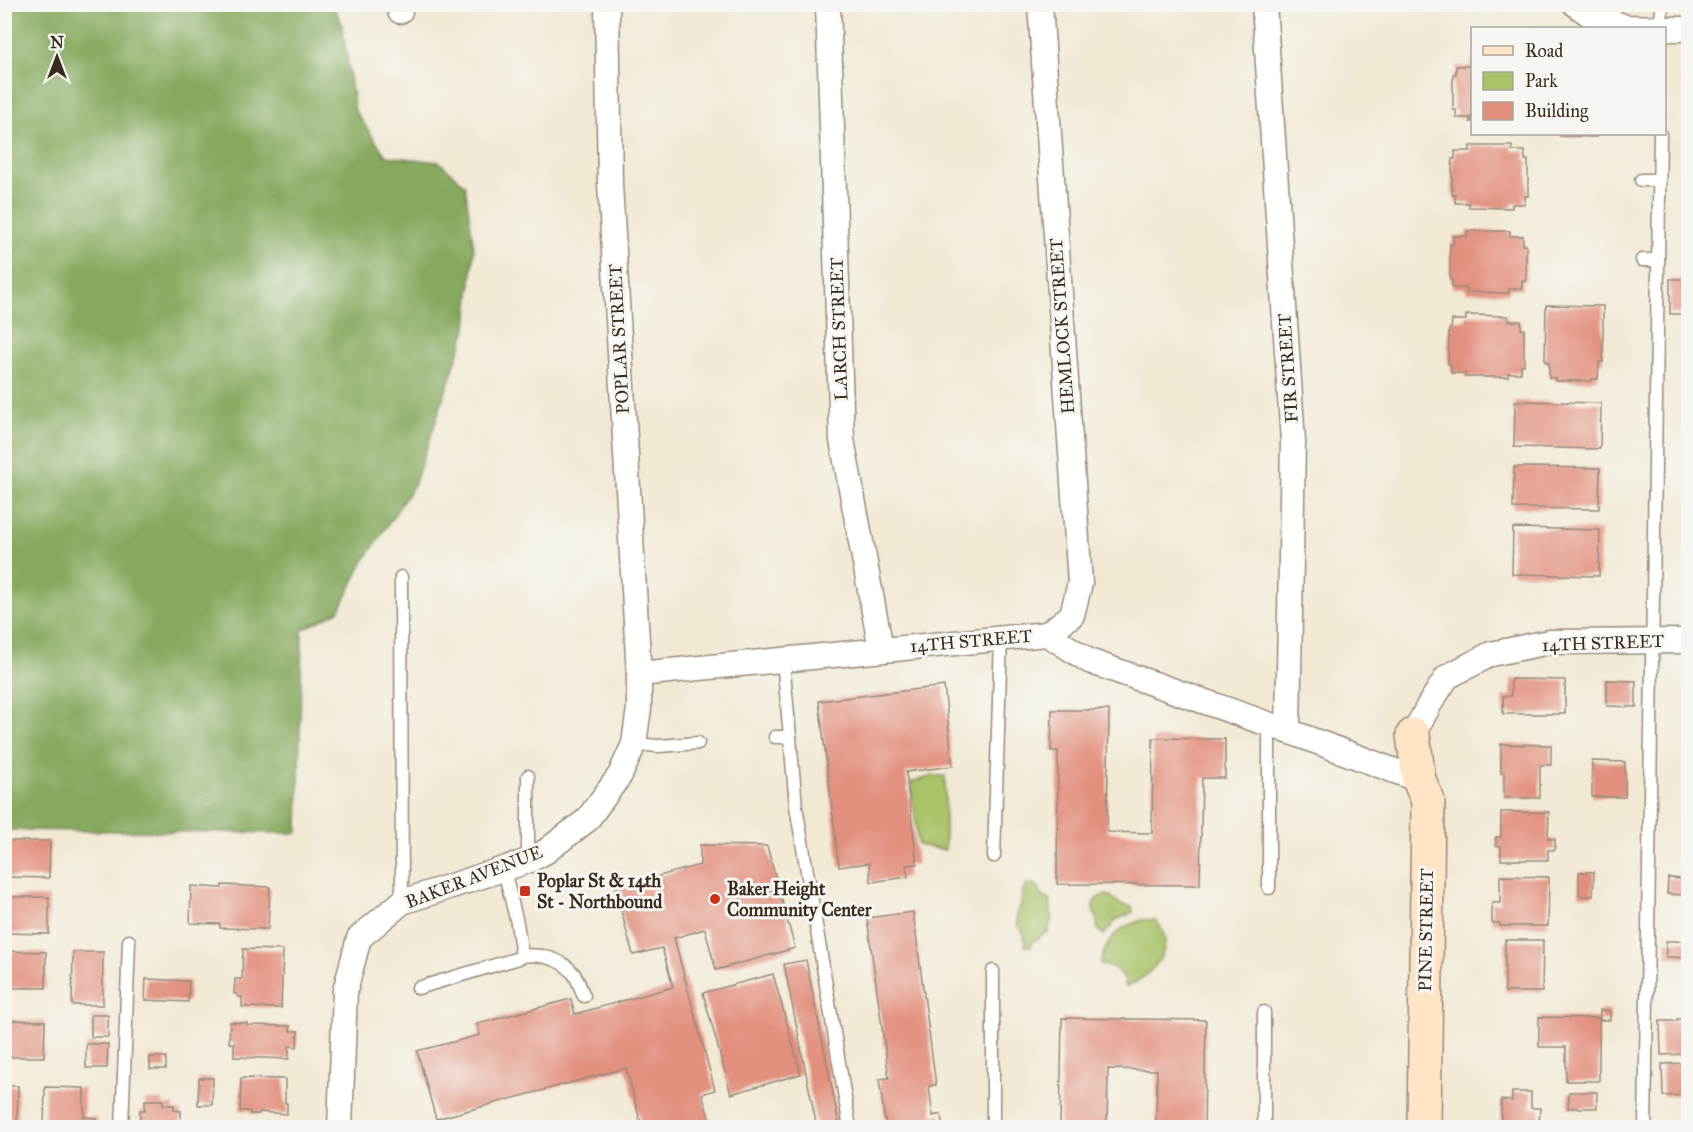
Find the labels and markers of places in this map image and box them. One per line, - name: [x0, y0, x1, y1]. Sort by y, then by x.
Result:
- place label: Poplar St & 14th St - Northbound: [537, 870, 663, 913]
- place label: Baker Height Community Center: [727, 878, 873, 922]
- marker: Poplar St & 14th St - Northbound: [518, 884, 532, 898]
- marker: Baker Height Community Center: [708, 892, 722, 906]

